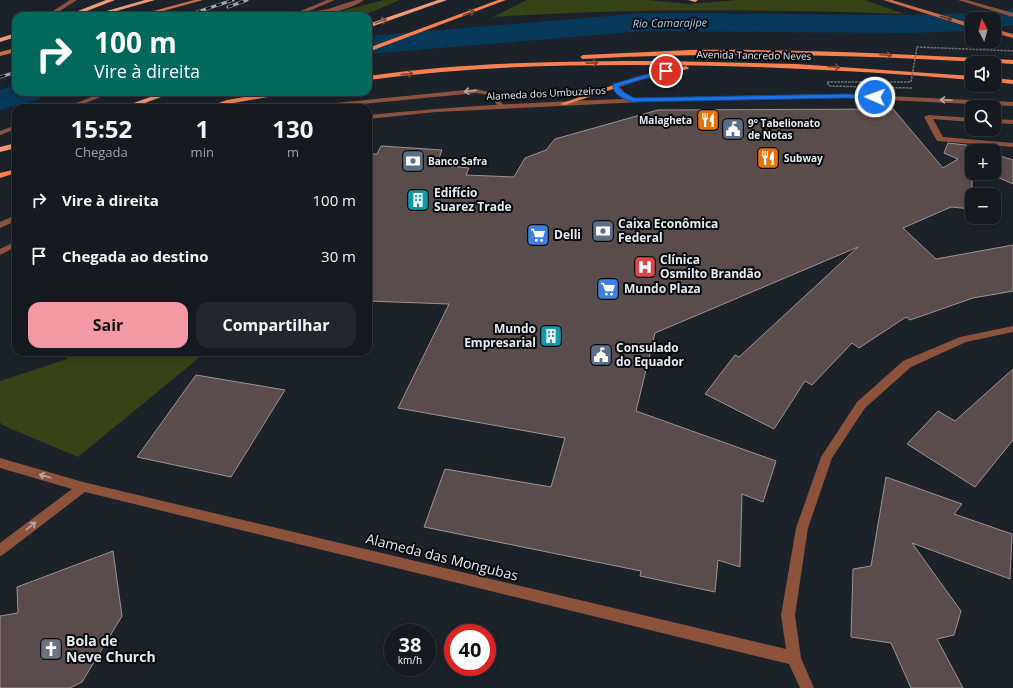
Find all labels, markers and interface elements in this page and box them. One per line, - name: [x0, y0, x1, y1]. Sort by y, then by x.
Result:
- one-way arrow: [462, 9, 474, 17]
- north arrow: [965, 12, 1001, 48]
- map controls: [965, 12, 1001, 224]
- water label: Rio Camarajipe: [633, 14, 708, 31]
- one-way arrow: [939, 15, 952, 22]
- one-way arrow: [375, 17, 387, 25]
- text: 100 m: [94, 23, 177, 61]
- icon: right: [28, 28, 80, 80]
- street label: Avenida Tancredo Neves: [696, 47, 812, 63]
- one-way arrow: [879, 51, 892, 59]
- pin: [649, 54, 683, 88]
- button: sound: [965, 56, 1001, 92]
- text: Vire à direita: [94, 59, 200, 83]
- one-way arrow: [585, 59, 598, 67]
- icon: arrive: [655, 60, 677, 82]
- one-way arrow: [827, 64, 840, 71]
- one-way arrow: [400, 70, 413, 78]
- position arrow: [854, 76, 896, 118]
- street label: Alameda dos Umbuzeiros: [486, 83, 606, 103]
- one-way arrow: [464, 88, 477, 95]
- one-way arrow: [940, 97, 953, 104]
- button: search: [965, 100, 1001, 136]
- restaurant icon: Malagheta: [695, 107, 721, 133]
- text: 15:52: [70, 112, 132, 145]
- text: 1: [195, 112, 209, 145]
- text: 130: [272, 112, 314, 145]
- place label: Malagheta: [639, 113, 692, 127]
- public building icon: 9° Tabelionato de Notas: [720, 116, 746, 142]
- place label: 9° Tabelionato de Notas: [748, 116, 820, 142]
- text: Chegada: [75, 143, 128, 161]
- text: min: [191, 143, 214, 161]
- text: m: [287, 143, 299, 161]
- button: +: [965, 144, 1001, 180]
- restaurant icon: Subway: [755, 145, 781, 171]
- bank icon: Banco Safra: [400, 148, 426, 174]
- place label: Subway: [784, 151, 823, 165]
- place label: Banco Safra: [428, 154, 487, 168]
- place label: Edifício Suarez Trade: [434, 184, 512, 215]
- building icon: Edifício Suarez Trade: [405, 187, 431, 213]
- button: −: [965, 188, 1001, 224]
- icon: right: [28, 189, 50, 211]
- text: Vire à direita: [62, 190, 159, 210]
- text: 100 m: [312, 190, 356, 210]
- place label: Caixa Econômica Federal: [618, 215, 718, 246]
- bank icon: Caixa Econômica Federal: [590, 218, 616, 244]
- supermarket icon: Delli: [525, 222, 551, 248]
- place label: Delli: [554, 226, 581, 243]
- icon: arrive: [28, 245, 50, 267]
- text: Chegada ao destino: [62, 246, 209, 266]
- text: 30 m: [321, 246, 356, 266]
- place label: Clínica Osmilto Brandão: [660, 251, 761, 282]
- hospital icon: Clínica Osmilto Brandão: [632, 254, 658, 280]
- supermarket icon: Mundo Plaza: [595, 276, 621, 302]
- place label: Mundo Plaza: [624, 280, 701, 297]
- button: Sair: [28, 302, 188, 348]
- button: Compartilhar: [196, 302, 356, 348]
- place label: Mundo Empresarial: [464, 320, 536, 351]
- building icon: Mundo Empresarial: [538, 323, 564, 349]
- place label: Consulado do Equador: [616, 339, 685, 370]
- public building icon: Consulado do Equador: [588, 342, 614, 368]
- one-way arrow: [39, 472, 52, 479]
- one-way arrow: [25, 522, 36, 531]
- street label: Alameda das Mongubas: [364, 528, 521, 585]
- speed limit sign: 40: [444, 624, 496, 676]
- place label: Bola de Neve Church: [66, 631, 156, 666]
- text: 38: [399, 631, 421, 658]
- church icon: Bola de Neve Church: [38, 636, 64, 662]
- text: km/h: [398, 653, 422, 667]

